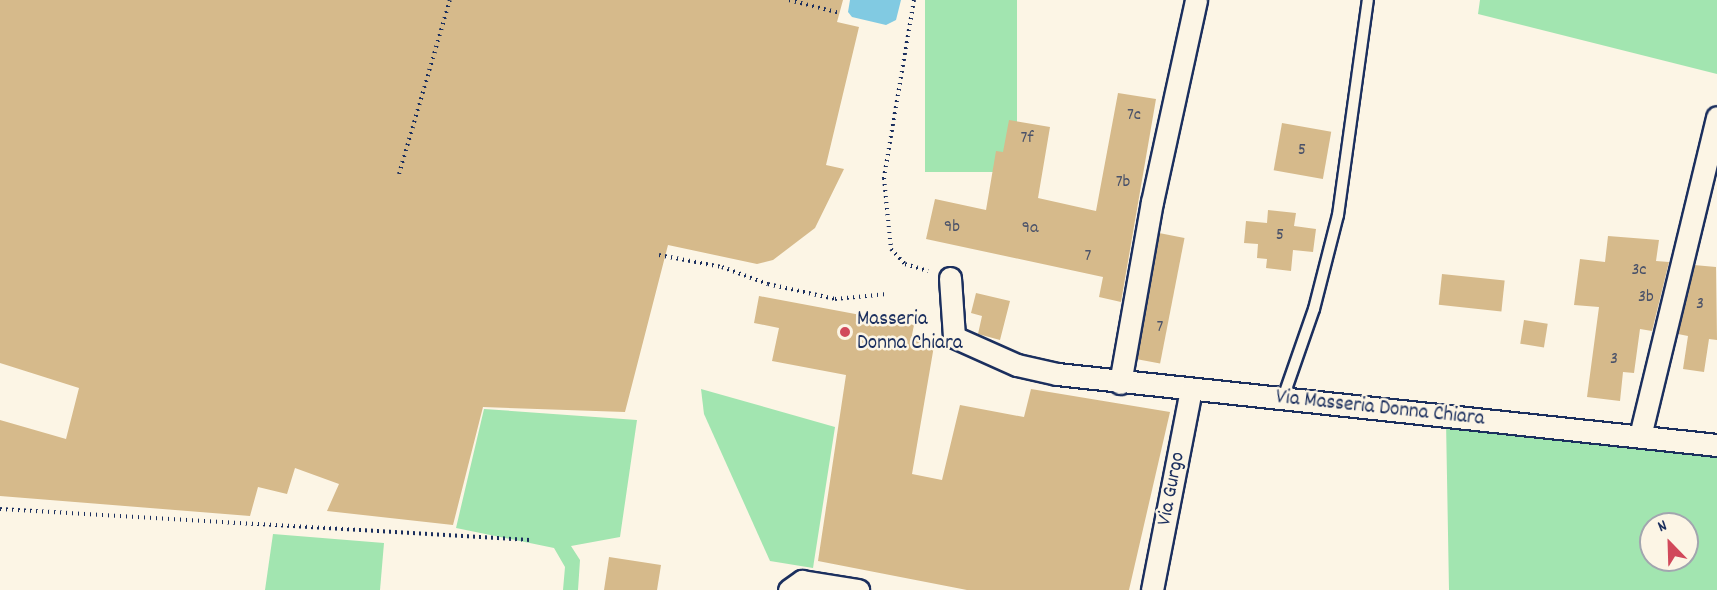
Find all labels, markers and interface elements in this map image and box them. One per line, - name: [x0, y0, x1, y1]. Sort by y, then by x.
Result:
- house number: 7c: [1127, 105, 1141, 127]
- house number: 7f: [1020, 128, 1034, 150]
- house number: 5: [1298, 140, 1306, 162]
- house number: 7b: [1116, 172, 1130, 194]
- house number: 9b: [944, 217, 960, 239]
- house number: 9a: [1022, 218, 1038, 240]
- house number: 5: [1276, 225, 1284, 247]
- house number: 7: [1085, 246, 1091, 268]
- house number: 3c: [1631, 260, 1647, 282]
- house number: 3b: [1638, 287, 1654, 309]
- house number: 3: [1696, 294, 1704, 316]
- place label: Masseria Donna Chiara: [857, 307, 963, 357]
- house number: 7: [1157, 317, 1163, 339]
- marker: Masseria Donna Chiara: [838, 325, 852, 339]
- house number: 3: [1610, 349, 1618, 371]
- street label: Via Masseria Donna Chiara: [1274, 386, 1486, 432]
- street label: Via Gurgo: [1153, 450, 1191, 528]
- north arrow: [1639, 512, 1699, 572]
- text: N: [1654, 515, 1671, 539]

